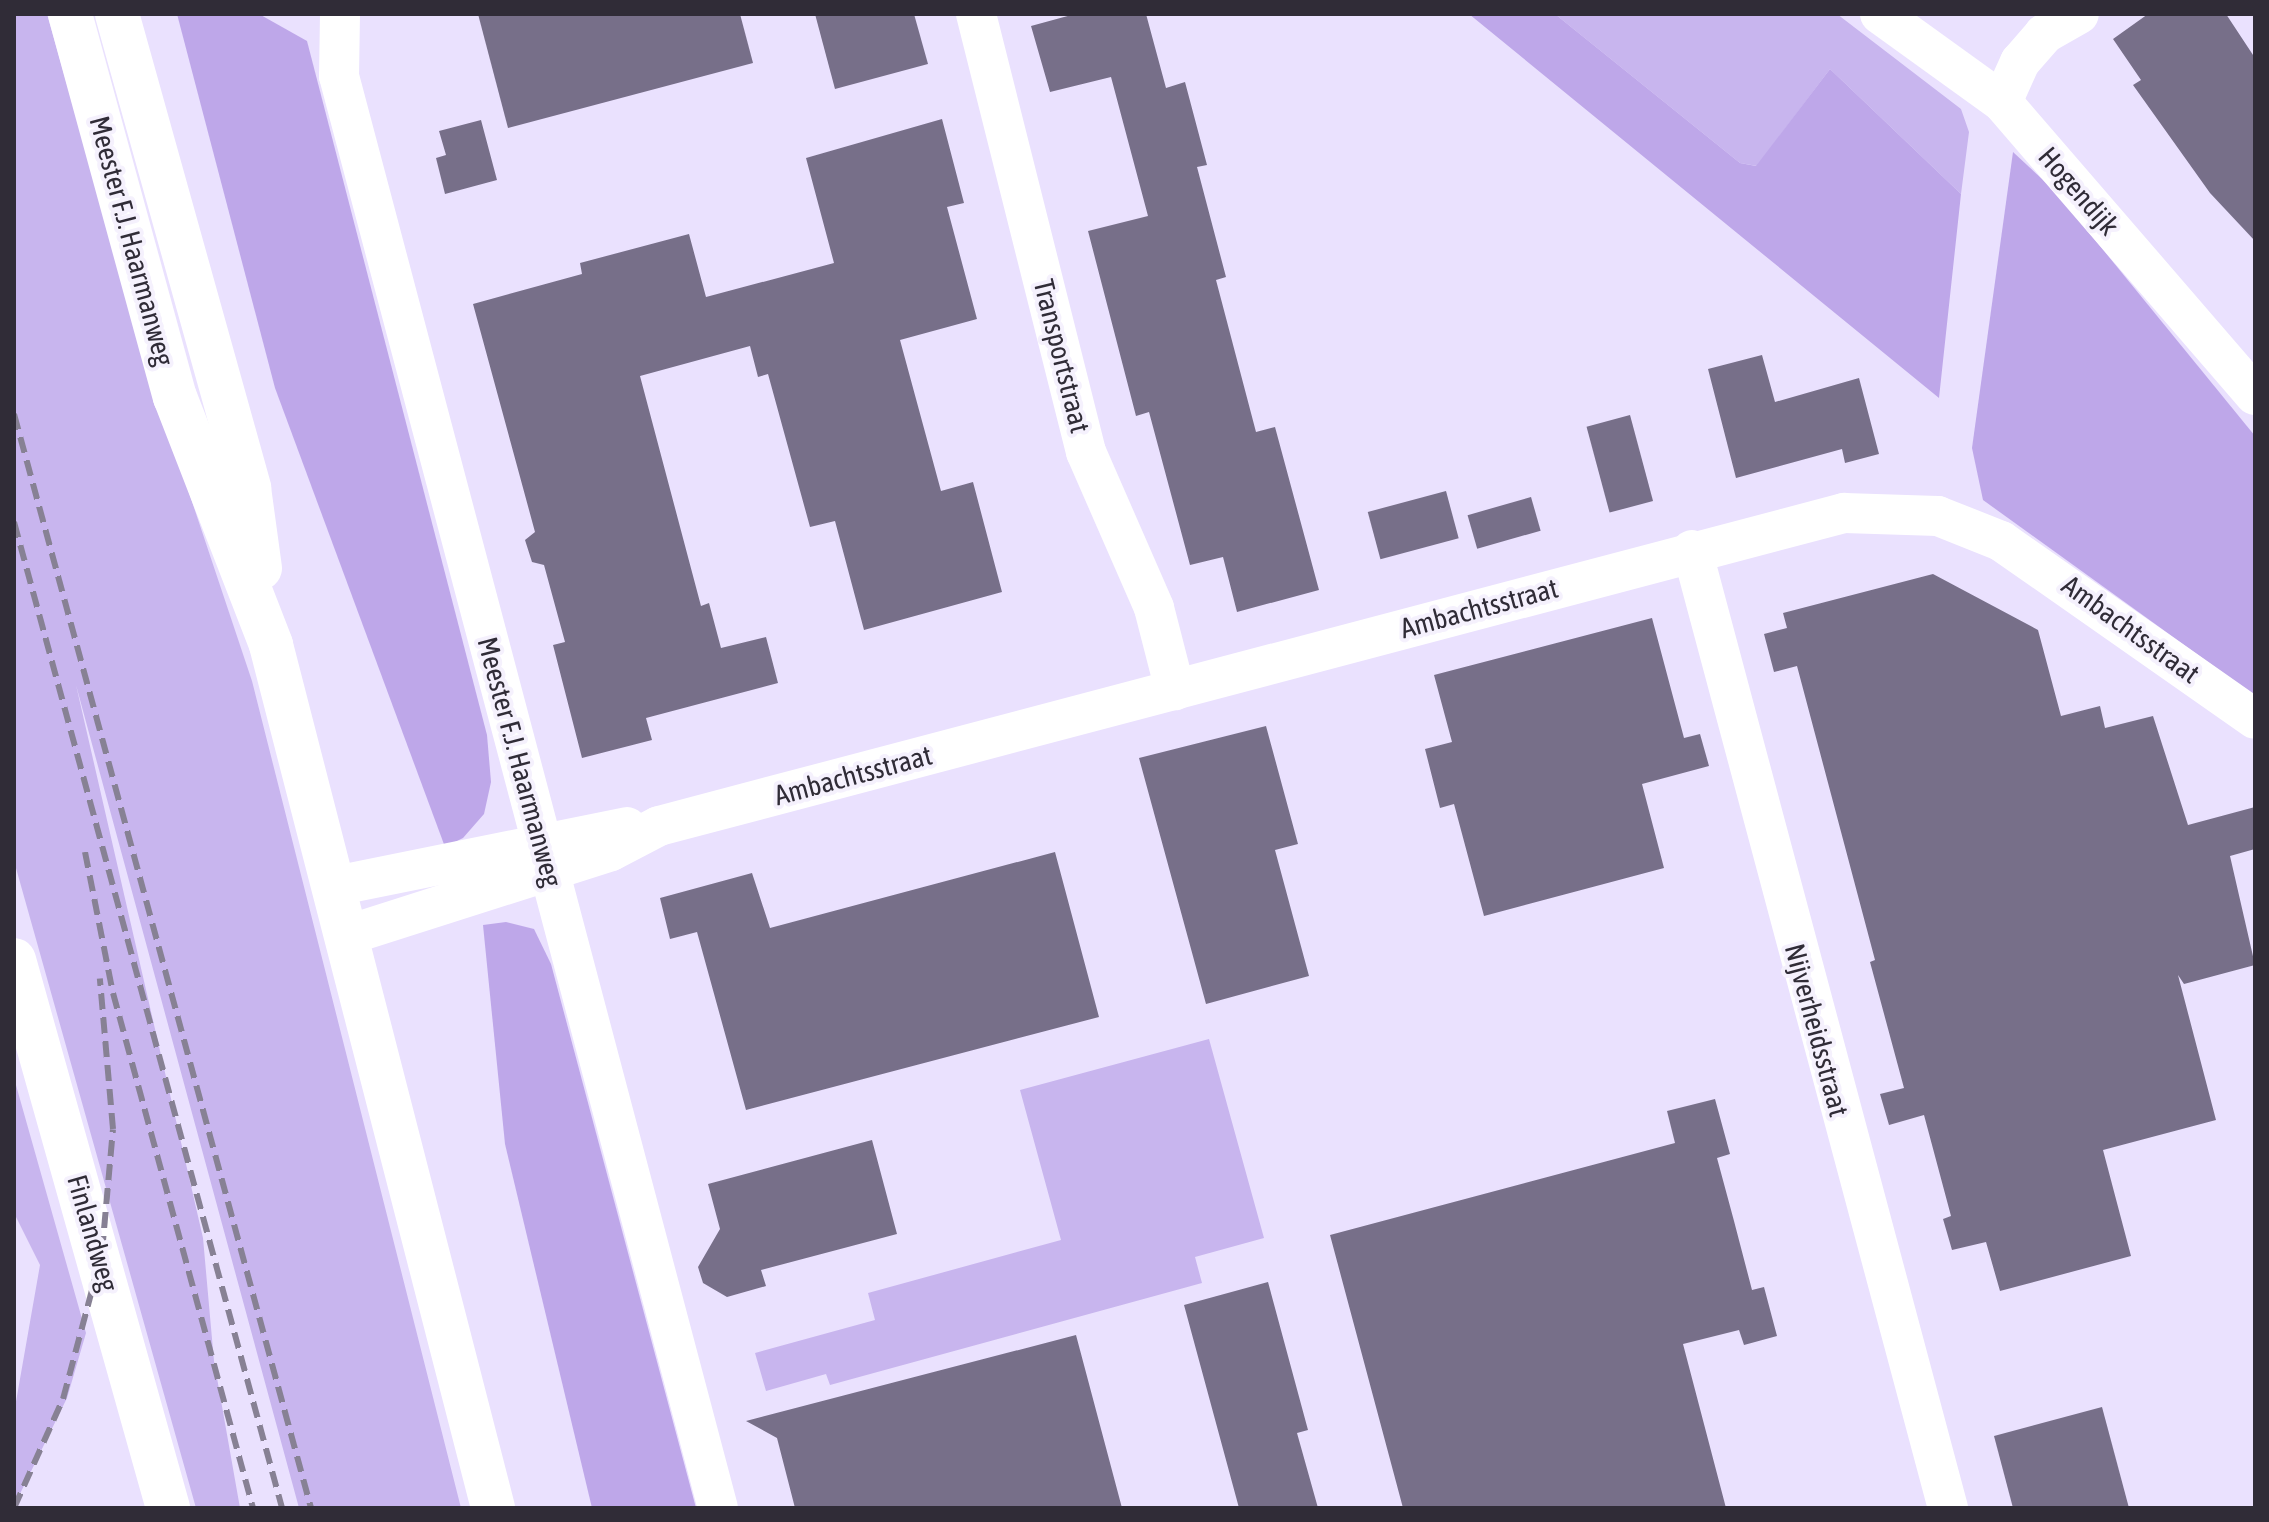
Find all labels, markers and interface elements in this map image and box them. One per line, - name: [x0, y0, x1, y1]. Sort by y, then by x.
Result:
- street label: Meester F.J. Haarmanweg: [82, 112, 182, 370]
- street label: Hogendijk: [2032, 140, 2126, 242]
- street label: Transportstraat: [1027, 276, 1097, 436]
- street label: Ambachtsstraat: [2056, 568, 2206, 690]
- street label: Ambachtsstraat: [1397, 571, 1561, 645]
- street label: Meester F.J. Haarmanweg: [470, 633, 570, 891]
- street label: Ambachtsstraat: [771, 738, 935, 812]
- street label: Nijverheidsstraat: [1778, 940, 1856, 1120]
- street label: Finlandweg: [60, 1171, 126, 1295]

